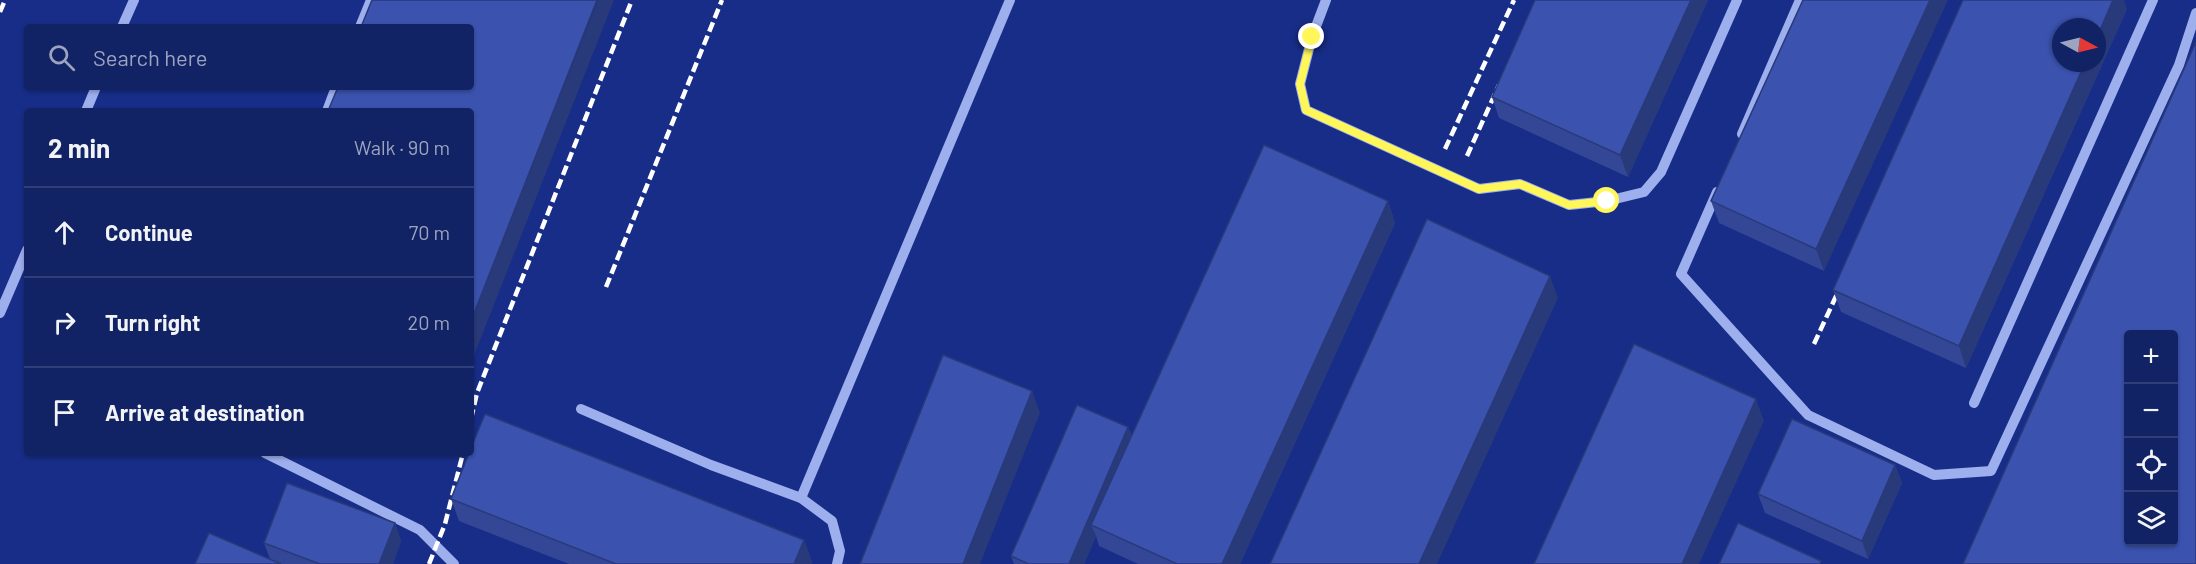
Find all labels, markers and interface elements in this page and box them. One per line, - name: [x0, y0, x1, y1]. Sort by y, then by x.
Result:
- north arrow: [2052, 18, 2106, 72]
- route end: [1298, 23, 1324, 49]
- search box: [24, 24, 474, 90]
- icon: search: [45, 41, 78, 74]
- text: Search here: [93, 44, 207, 70]
- text: 2 min: [48, 132, 110, 163]
- text: Walk · 90 m: [354, 135, 450, 159]
- route start: [1593, 187, 1619, 213]
- icon: ahead: [48, 216, 81, 249]
- text: Continue: [105, 219, 193, 245]
- text: 70 m: [409, 220, 450, 244]
- icon: right: [48, 306, 81, 339]
- text: Turn right: [105, 309, 200, 335]
- text: 20 m: [407, 310, 450, 334]
- map controls: [2124, 330, 2178, 546]
- button: +: [2124, 330, 2178, 384]
- button: −: [2124, 384, 2178, 438]
- icon: arrive: [48, 396, 81, 429]
- text: Arrive at destination: [105, 399, 304, 425]
- button: locate: [2124, 438, 2178, 492]
- button: layers: [2124, 492, 2178, 546]

